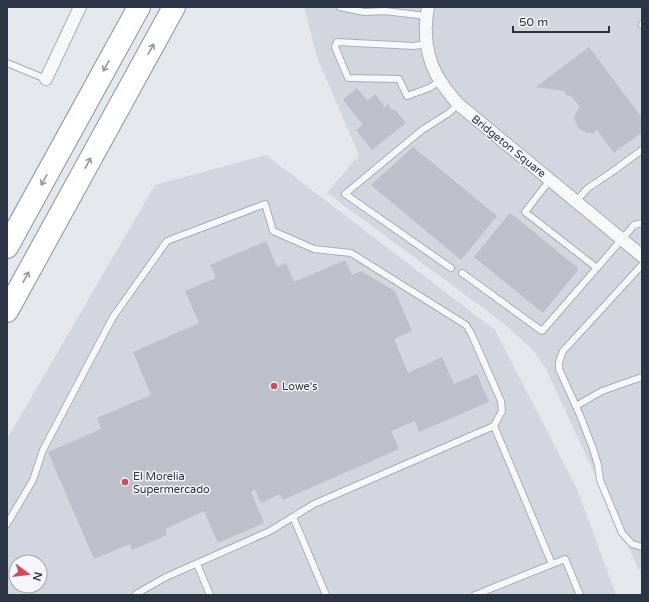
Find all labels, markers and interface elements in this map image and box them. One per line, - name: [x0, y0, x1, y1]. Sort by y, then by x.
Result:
- scale bar: [513, 8, 609, 34]
- text: 50 m: [519, 15, 548, 29]
- one-way arrow: [148, 43, 155, 55]
- one-way arrow: [102, 60, 110, 72]
- street label: Bridgeton Square: [469, 112, 548, 180]
- one-way arrow: [85, 157, 93, 169]
- one-way arrow: [40, 174, 47, 186]
- one-way arrow: [22, 271, 30, 283]
- place label: Lowe's: [282, 380, 318, 393]
- marker: Lowe's: [269, 381, 279, 391]
- place label: El Morelia Supermercado: [133, 470, 210, 496]
- marker: El Morelia Supermercado: [120, 477, 130, 487]
- north arrow: [8, 554, 48, 594]
- text: N: [30, 571, 45, 582]

